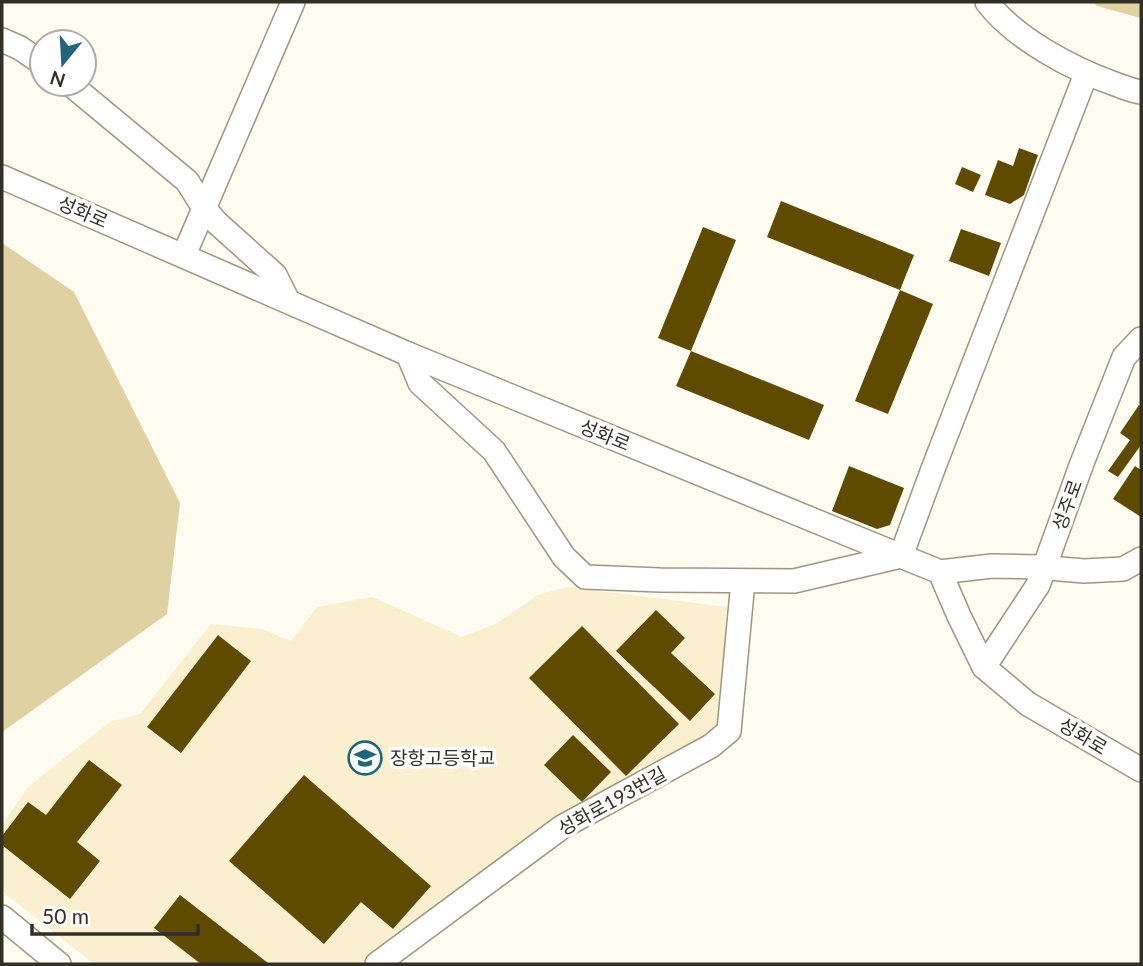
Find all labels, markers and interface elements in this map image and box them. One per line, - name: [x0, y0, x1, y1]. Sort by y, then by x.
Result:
- north arrow: [28, 28, 98, 98]
- text: N: [47, 66, 68, 93]
- street label: 성화로: [55, 191, 112, 232]
- street label: 성화로: [577, 414, 634, 455]
- street label: 성주로: [1047, 476, 1086, 533]
- street label: 성화로: [1055, 712, 1112, 759]
- school or university icon: 장항고등학교: [346, 739, 384, 777]
- place label: 장항고등학교: [390, 746, 495, 769]
- street label: 성화로193번길: [554, 761, 670, 840]
- scale bar: [32, 892, 198, 936]
- text: 50 m: [42, 903, 89, 928]

